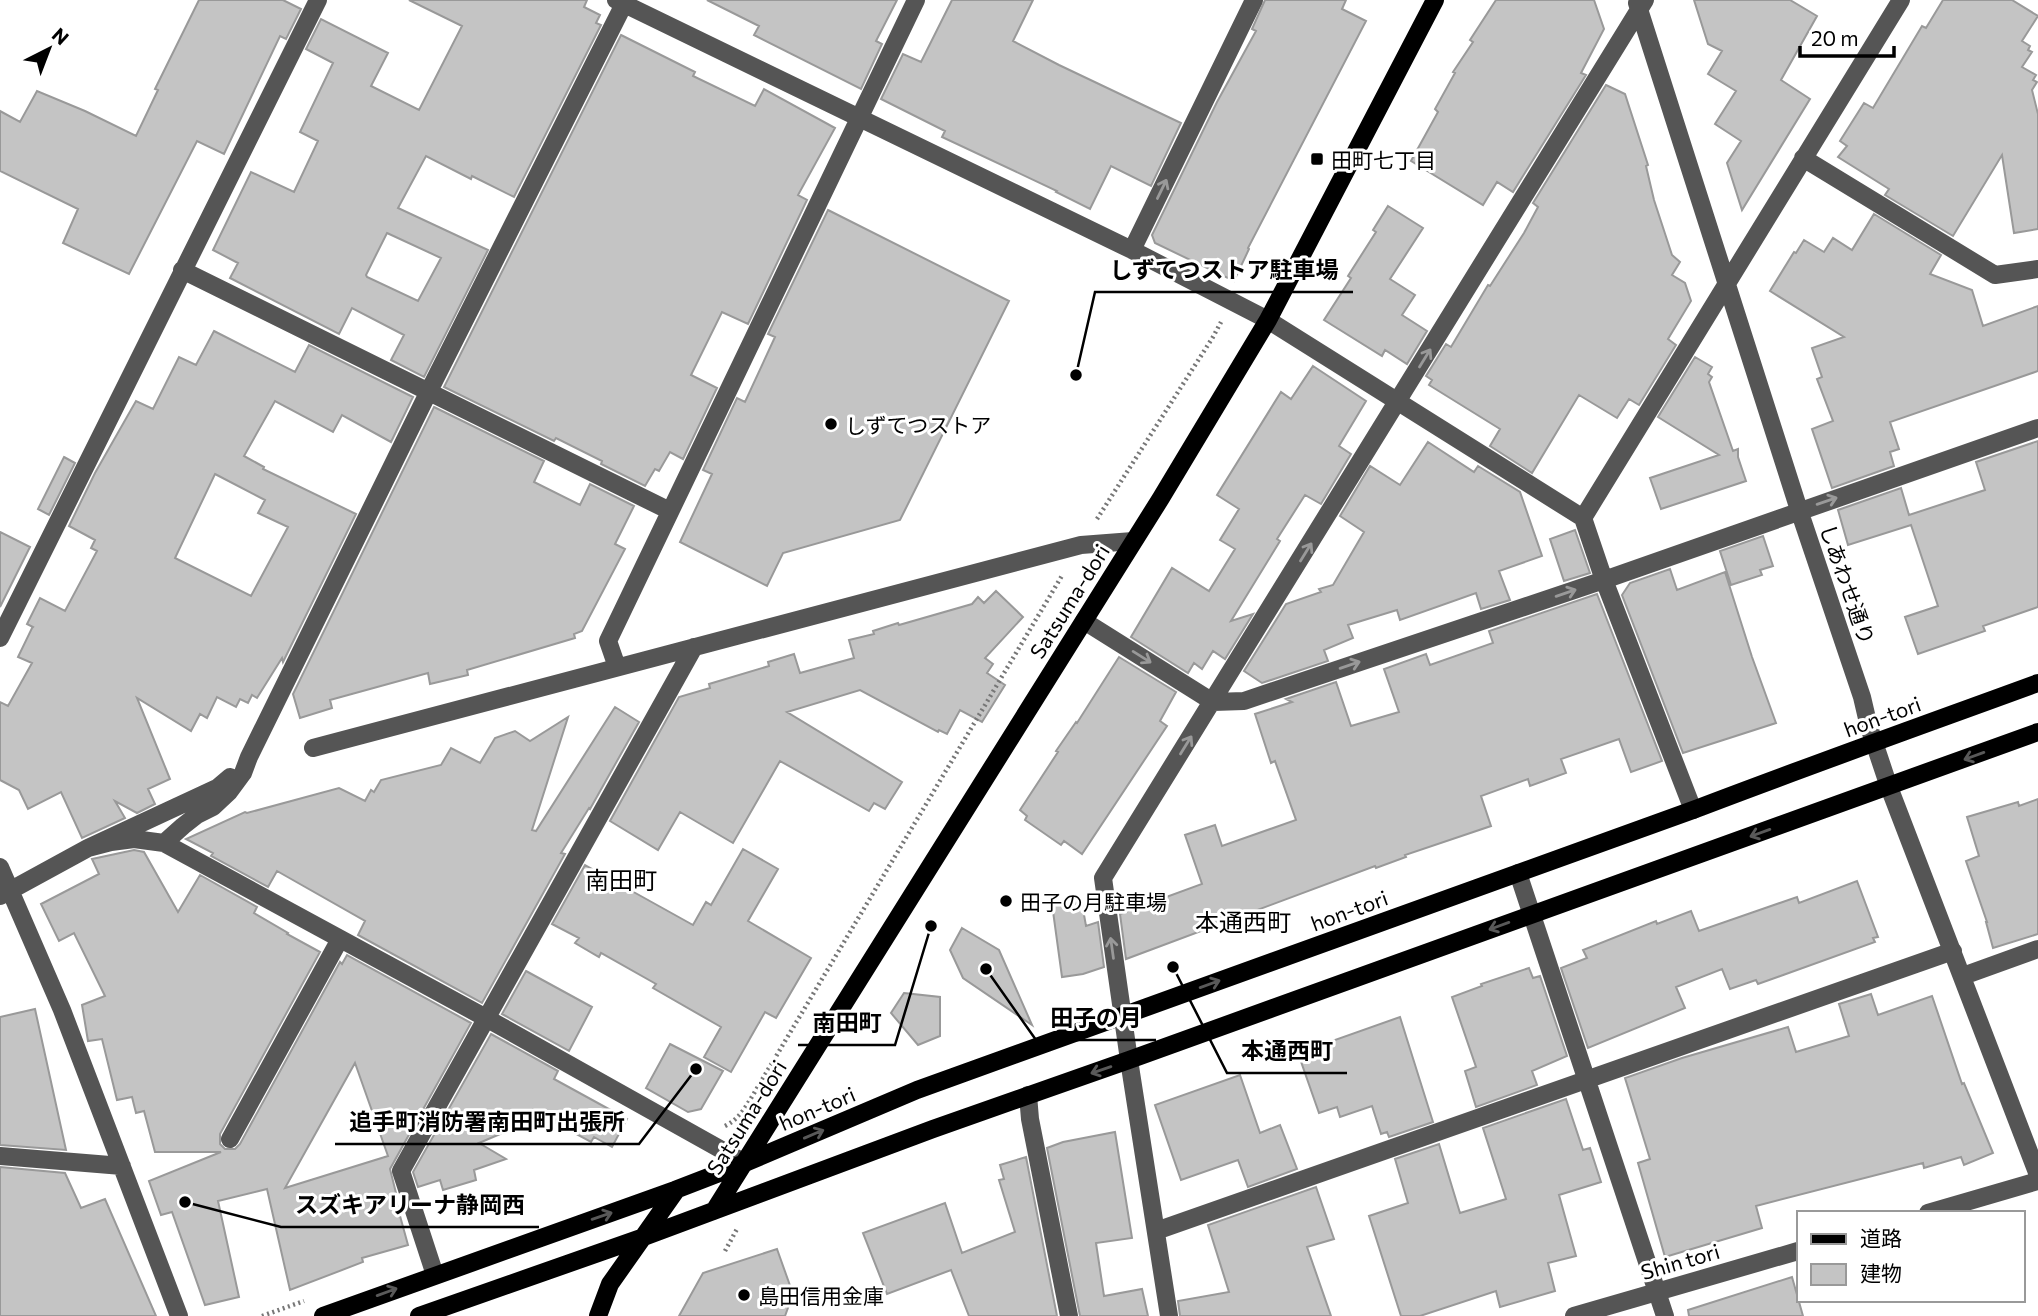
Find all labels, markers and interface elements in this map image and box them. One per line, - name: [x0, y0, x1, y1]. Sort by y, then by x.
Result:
- north arrow: [14, 14, 84, 84]
- scale bar: [1800, 14, 1895, 58]
- text: N: [48, 23, 74, 49]
- text: 20 m: [1811, 25, 1859, 50]
- place label: 田町七丁目: [1331, 147, 1436, 172]
- marker: 田町七丁目: [1309, 151, 1325, 167]
- one-way arrow: [1155, 179, 1169, 200]
- callout: しずてつストア駐車場: [1095, 248, 1353, 292]
- text: しずてつストア駐車場: [1109, 255, 1339, 283]
- one-way arrow: [1418, 349, 1432, 369]
- place label: しずてつストア: [845, 412, 991, 437]
- marker: しずてつストア: [823, 416, 839, 432]
- one-way arrow: [1815, 494, 1837, 506]
- street label: しあわせ通り: [1816, 520, 1880, 648]
- street label: Satsuma-dori: [1024, 539, 1114, 663]
- one-way arrow: [1299, 542, 1313, 562]
- one-way arrow: [1555, 585, 1577, 598]
- one-way arrow: [1131, 650, 1151, 664]
- one-way arrow: [1339, 658, 1361, 670]
- street label: hon-tori: [1840, 691, 1924, 741]
- one-way arrow: [1179, 736, 1193, 756]
- one-way arrow: [1963, 751, 1985, 763]
- one-way arrow: [1749, 828, 1771, 840]
- district label: 南田町: [585, 865, 657, 894]
- street label: hon-tori: [1307, 885, 1391, 935]
- place label: 田子の月駐車場: [1020, 889, 1167, 914]
- marker: 田子の月駐車場: [998, 893, 1014, 909]
- district label: 本通西町: [1195, 907, 1291, 936]
- one-way arrow: [1489, 921, 1511, 933]
- one-way arrow: [1105, 937, 1118, 960]
- one-way arrow: [1198, 977, 1220, 989]
- callout: 田子の月: [1036, 996, 1156, 1040]
- callout: 南田町: [798, 1001, 895, 1045]
- text: 田子の月: [1050, 1003, 1142, 1031]
- text: 南田町: [813, 1008, 882, 1036]
- callout: 本通西町: [1227, 1029, 1347, 1073]
- text: 本通西町: [1241, 1036, 1333, 1064]
- street label: Satsuma-dori: [701, 1055, 791, 1179]
- one-way arrow: [1091, 1065, 1113, 1077]
- street label: hon-tori: [775, 1081, 859, 1135]
- callout: 追手町消防署南田町出張所: [335, 1100, 639, 1144]
- text: 追手町消防署南田町出張所: [349, 1107, 625, 1135]
- one-way arrow: [802, 1127, 824, 1140]
- callout: スズキアリーナ静岡西: [281, 1183, 539, 1227]
- text: スズキアリーナ静岡西: [295, 1190, 525, 1218]
- one-way arrow: [590, 1209, 612, 1221]
- legend: [1797, 1211, 2024, 1302]
- text: 道路: [1860, 1225, 1902, 1250]
- street label: Shin tori: [1638, 1238, 1722, 1284]
- text: 建物: [1860, 1260, 1902, 1285]
- place label: 島田信用金庫: [758, 1283, 884, 1308]
- one-way arrow: [376, 1285, 398, 1298]
- marker: 島田信用金庫: [736, 1287, 752, 1303]

